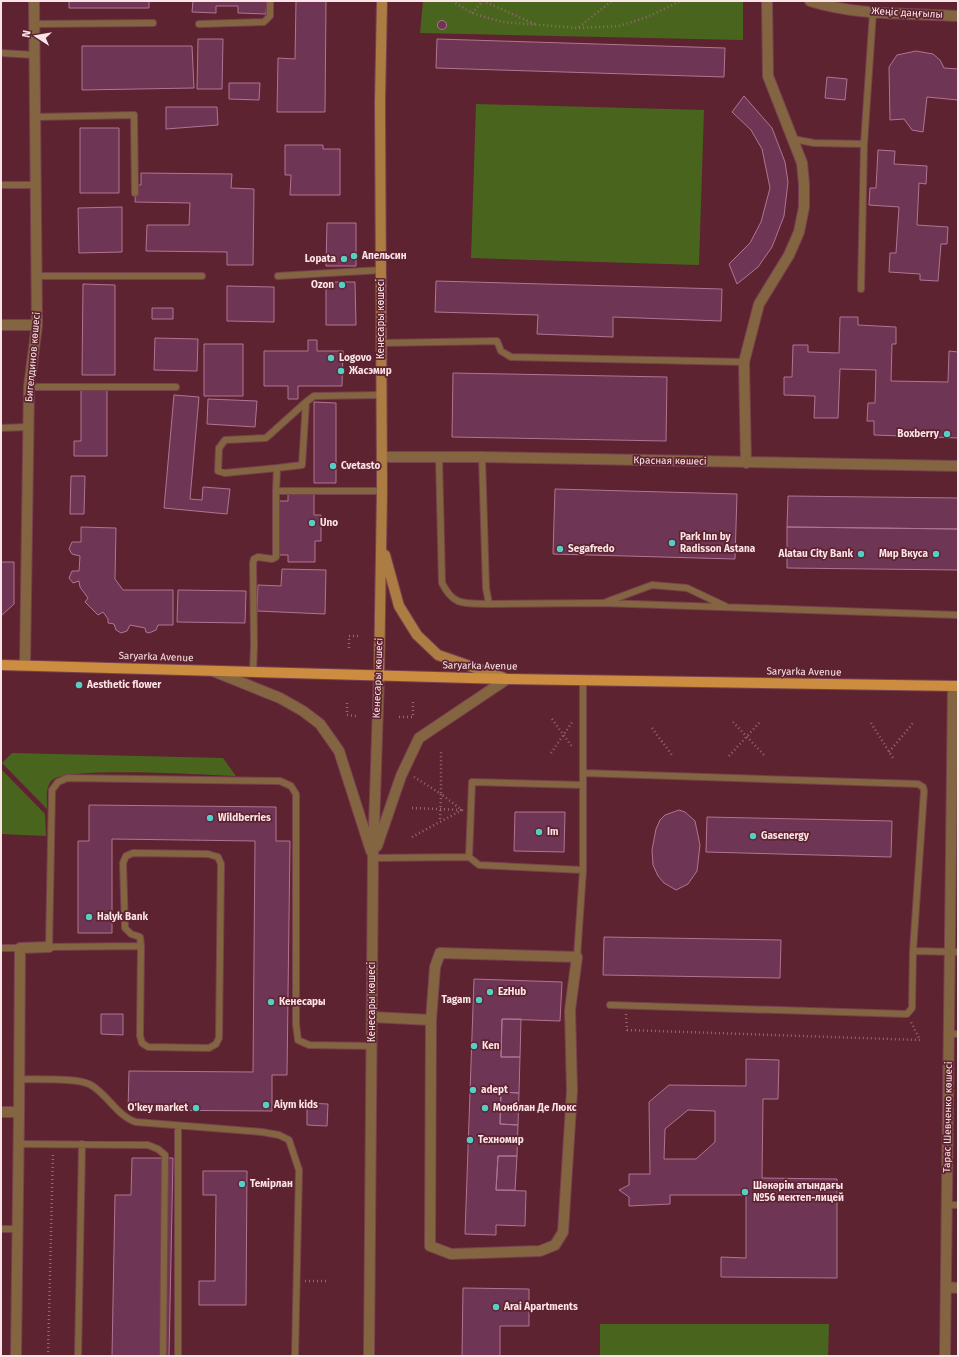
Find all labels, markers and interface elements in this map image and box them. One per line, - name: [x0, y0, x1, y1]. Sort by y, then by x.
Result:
- street label: Жеңіс даңғылы: [871, 4, 943, 21]
- north arrow: [16, 16, 56, 56]
- text: N: [20, 29, 34, 39]
- place label: Апельсин: [361, 250, 407, 262]
- marker: Апельсин: [349, 251, 359, 261]
- place label: Lopata: [305, 253, 337, 265]
- marker: Lopata: [339, 254, 349, 264]
- place label: Ozon: [311, 279, 334, 291]
- street label: Кенесары көшесі: [374, 279, 387, 359]
- marker: Ozon: [337, 280, 347, 290]
- street label: Бигелдинов көшесі: [22, 311, 43, 403]
- place label: Logovo: [339, 352, 372, 364]
- marker: Logovo: [326, 353, 336, 363]
- place label: Жасэмир: [348, 365, 392, 377]
- marker: Жасэмир: [336, 366, 346, 376]
- place label: Boxberry: [897, 428, 940, 440]
- marker: Boxberry: [942, 429, 952, 439]
- street label: Красная көшесі: [633, 453, 707, 468]
- place label: Cvetasto: [341, 460, 380, 472]
- marker: Cvetasto: [328, 461, 338, 471]
- place label: Uno: [320, 517, 338, 529]
- marker: Uno: [307, 518, 317, 528]
- place label: Park Inn by Radisson Astana: [680, 531, 756, 555]
- marker: Park Inn by Radisson Astana: [667, 538, 677, 548]
- place label: Segafredo: [568, 543, 615, 555]
- marker: Segafredo: [555, 544, 565, 554]
- place label: Alatau City Bank: [778, 548, 853, 560]
- place label: Мир Вкуса: [879, 548, 929, 560]
- marker: Alatau City Bank: [856, 549, 866, 559]
- marker: Мир Вкуса: [931, 549, 941, 559]
- street label: Кенесары көшесі: [370, 637, 385, 718]
- street label: Saryarka Avenue: [118, 650, 194, 664]
- street label: Saryarka Avenue: [442, 659, 518, 673]
- street label: Saryarka Avenue: [766, 665, 842, 679]
- place label: Aesthetic flower: [86, 679, 162, 691]
- marker: Aesthetic flower: [74, 680, 84, 690]
- place label: Wildberries: [218, 812, 271, 824]
- marker: Wildberries: [205, 813, 215, 823]
- place label: Im: [547, 826, 558, 838]
- marker: Im: [534, 827, 544, 837]
- place label: Gasenergy: [761, 830, 810, 842]
- marker: Gasenergy: [748, 831, 758, 841]
- place label: Halyk Bank: [97, 911, 148, 923]
- marker: Halyk Bank: [84, 912, 94, 922]
- street label: Кенесары көшесі: [365, 962, 378, 1042]
- place label: EzHub: [498, 986, 526, 998]
- marker: EzHub: [485, 987, 495, 997]
- place label: Tagam: [442, 994, 471, 1006]
- marker: Tagam: [474, 995, 484, 1005]
- place label: Кенесары: [279, 996, 326, 1008]
- marker: Кенесары: [266, 997, 276, 1007]
- place label: Ken: [482, 1040, 500, 1052]
- marker: Ken: [469, 1041, 479, 1051]
- street label: Тарас Шевченко көшесі: [940, 1061, 955, 1173]
- place label: adept: [481, 1084, 508, 1096]
- marker: adept: [468, 1085, 478, 1095]
- place label: Aiym kids: [273, 1099, 318, 1111]
- marker: Aiym kids: [261, 1100, 271, 1110]
- place label: O'key market: [128, 1102, 188, 1114]
- place label: Монблан Де Люкс: [493, 1102, 577, 1114]
- marker: O'key market: [191, 1103, 201, 1113]
- marker: Монблан Де Люкс: [480, 1103, 490, 1113]
- place label: Техномир: [478, 1134, 524, 1146]
- marker: Техномир: [465, 1135, 475, 1145]
- place label: Темірлан: [250, 1178, 293, 1190]
- marker: Темірлан: [237, 1179, 247, 1189]
- place label: Шәкәрім атындағы №56 мектеп-лицей: [753, 1180, 844, 1204]
- marker: Шәкәрім атындағы №56 мектеп-лицей: [740, 1187, 750, 1197]
- place label: Arai Apartments: [503, 1301, 578, 1313]
- marker: Arai Apartments: [491, 1302, 501, 1312]

